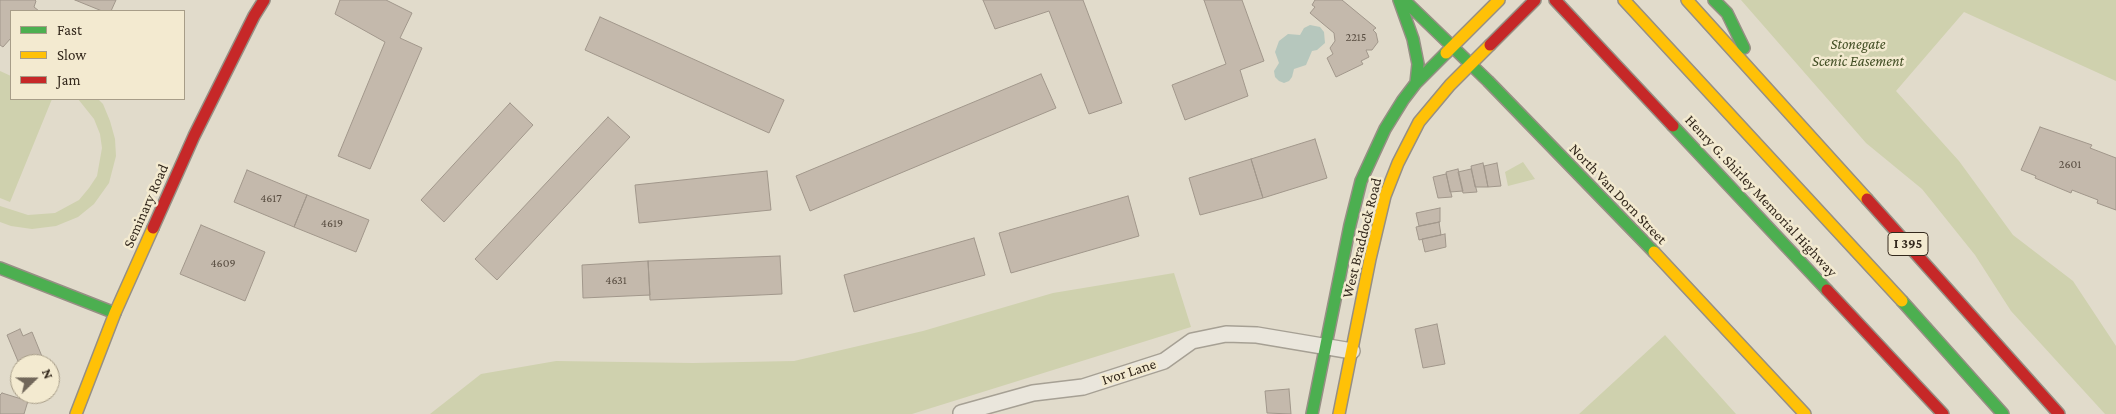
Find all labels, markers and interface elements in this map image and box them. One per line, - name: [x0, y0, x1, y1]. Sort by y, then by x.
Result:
- legend: [10, 10, 185, 100]
- text: Fast: [57, 22, 82, 38]
- house number: 2215: [1345, 30, 1367, 44]
- park label: Stonegate Scenic Easement: [1812, 35, 1904, 70]
- text: Slow: [57, 47, 86, 63]
- text: Jam: [57, 72, 80, 88]
- street label: Henry G. Shirley Memorial Highway: [1681, 111, 1841, 281]
- street label: North Van Dorn Street: [1565, 140, 1671, 248]
- house number: 2601: [2059, 157, 2081, 171]
- street label: Seminary Road: [119, 161, 173, 251]
- street label: West Braddock Road: [1338, 176, 1386, 300]
- house number: 4617: [260, 191, 282, 205]
- house number: 4619: [321, 216, 343, 230]
- road number: I 395: [1888, 232, 1928, 255]
- house number: 4609: [210, 256, 236, 270]
- house number: 4631: [605, 273, 627, 287]
- north arrow: [10, 354, 60, 404]
- street label: Ivor Lane: [1100, 355, 1158, 389]
- text: N: [39, 366, 57, 381]

